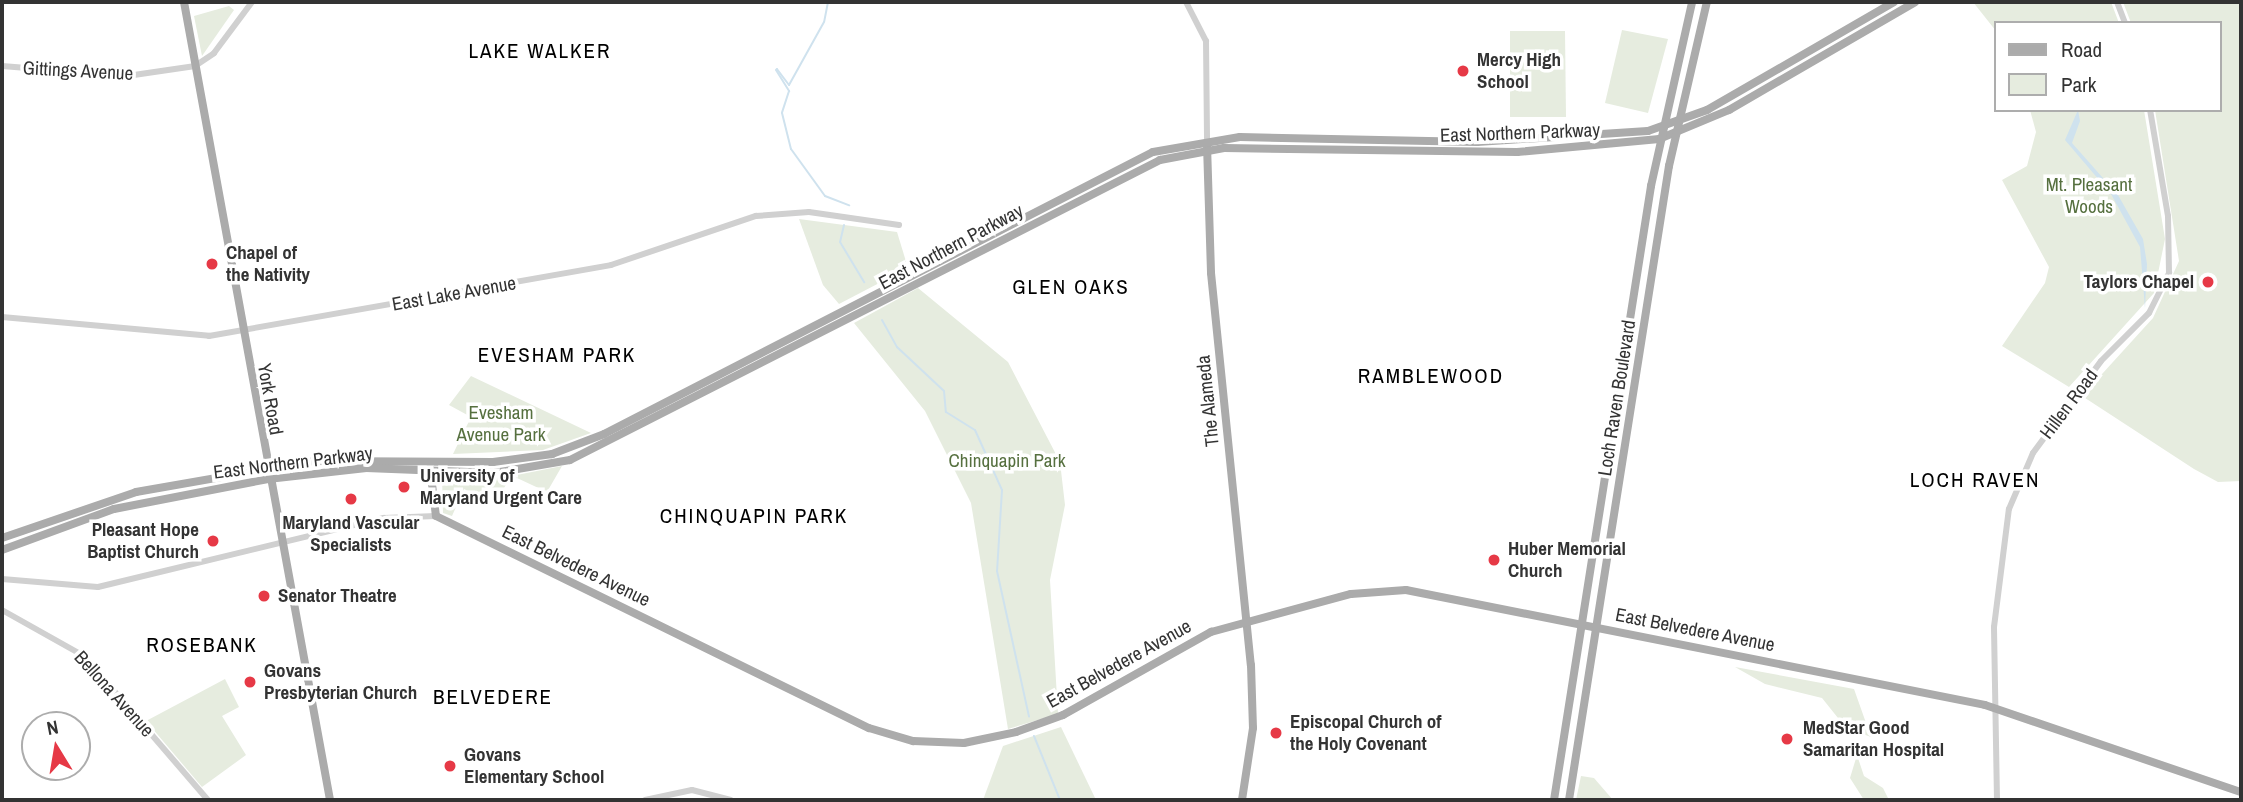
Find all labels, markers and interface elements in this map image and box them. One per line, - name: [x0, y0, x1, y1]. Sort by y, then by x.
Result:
- legend: [1994, 21, 2222, 112]
- text: Road: [2061, 35, 2102, 64]
- district label: LAKE WALKER: [470, 38, 610, 64]
- place label: Mercy High School: [1477, 49, 1561, 93]
- street label: Gittings Avenue: [22, 57, 134, 85]
- marker: Mercy High School: [1455, 63, 1471, 79]
- text: Park: [2061, 70, 2096, 99]
- street label: East Northern Parkway: [1440, 119, 1600, 147]
- park label: Mt. Pleasant Woods: [2046, 174, 2132, 218]
- street label: East Northern Parkway: [875, 199, 1027, 295]
- place label: Chapel of the Nativity: [226, 242, 310, 286]
- marker: Chapel of the Nativity: [204, 256, 220, 272]
- place label: Taylors Chapel: [2083, 271, 2194, 293]
- street label: East Lake Avenue: [390, 272, 518, 316]
- district label: GLEN OAKS: [1013, 274, 1129, 300]
- marker: Taylors Chapel: [2200, 274, 2216, 290]
- street label: Loch Raven Boulevard: [1593, 318, 1641, 478]
- district label: EVESHAM PARK: [479, 342, 635, 368]
- street label: The Alameda: [1192, 354, 1224, 448]
- street label: York Road: [252, 361, 288, 437]
- district label: RAMBLEWOOD: [1359, 363, 1503, 389]
- street label: Hillen Road: [2035, 365, 2103, 443]
- park label: Evesham Avenue Park: [457, 402, 545, 446]
- street label: East Northern Parkway: [212, 442, 374, 484]
- park label: Chinquapin Park: [949, 450, 1065, 472]
- place label: University of Maryland Urgent Care: [420, 465, 582, 509]
- district label: LOCH RAVEN: [1911, 467, 2039, 493]
- marker: University of Maryland Urgent Care: [394, 477, 414, 497]
- marker: Maryland Vascular Specialists: [341, 489, 361, 509]
- district label: CHINQUAPIN PARK: [662, 503, 846, 529]
- place label: Maryland Vascular Specialists: [283, 512, 419, 556]
- place label: Pleasant Hope Baptist Church: [87, 519, 199, 563]
- street label: East Belvedere Avenue: [498, 520, 654, 612]
- marker: Pleasant Hope Baptist Church: [205, 533, 221, 549]
- place label: Huber Memorial Church: [1508, 538, 1626, 582]
- marker: Huber Memorial Church: [1486, 552, 1502, 568]
- place label: Senator Theatre: [278, 585, 397, 607]
- marker: Senator Theatre: [256, 588, 272, 604]
- street label: East Belvedere Avenue: [1613, 603, 1777, 657]
- street label: East Belvedere Avenue: [1042, 615, 1196, 713]
- district label: ROSEBANK: [147, 632, 257, 658]
- street label: Bellona Avenue: [69, 646, 159, 742]
- place label: Govans Presbyterian Church: [264, 660, 417, 704]
- marker: Govans Presbyterian Church: [242, 674, 258, 690]
- district label: BELVEDERE: [434, 684, 552, 710]
- north arrow: [21, 711, 91, 781]
- place label: Episcopal Church of the Holy Covenant: [1290, 711, 1442, 755]
- text: N: [44, 714, 60, 741]
- place label: MedStar Good Samaritan Hospital: [1803, 717, 1944, 761]
- marker: Episcopal Church of the Holy Covenant: [1268, 725, 1284, 741]
- marker: MedStar Good Samaritan Hospital: [1777, 729, 1797, 749]
- place label: Govans Elementary School: [464, 744, 604, 788]
- marker: Govans Elementary School: [442, 758, 458, 774]

